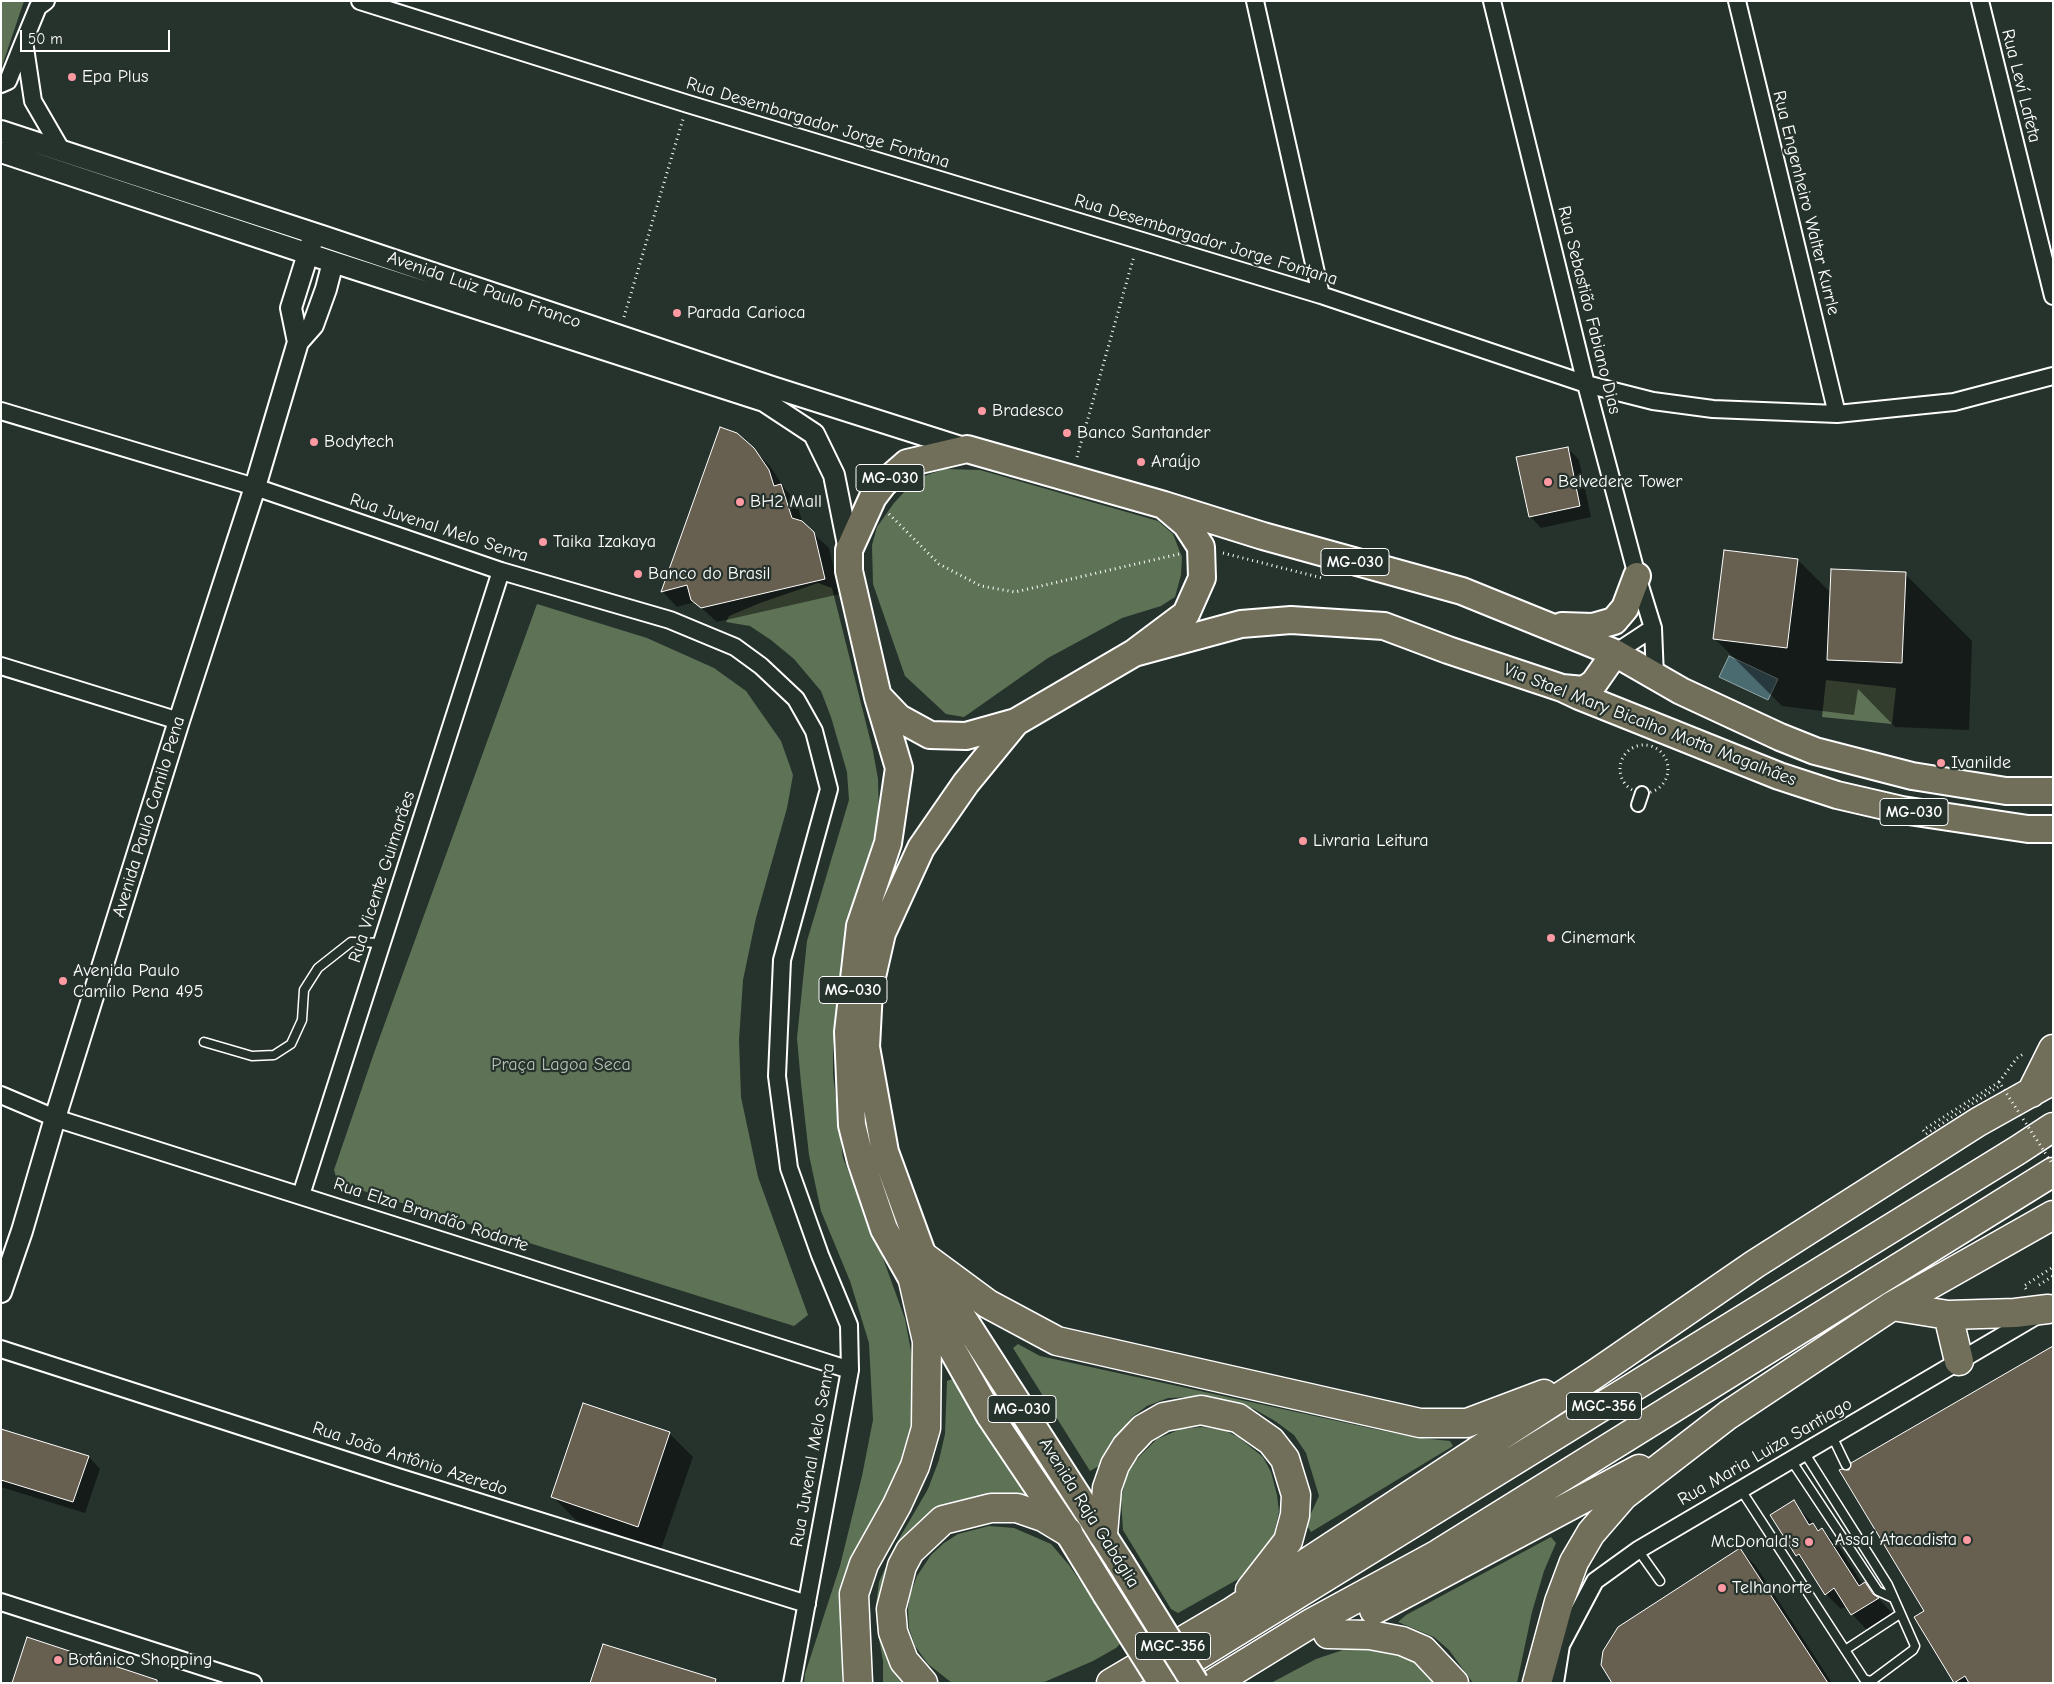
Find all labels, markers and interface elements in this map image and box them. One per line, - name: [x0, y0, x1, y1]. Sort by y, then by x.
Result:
- scale bar: [22, 20, 172, 52]
- street label: Rua Leví Lafeta: [1996, 27, 2046, 145]
- text: 50 m: [28, 30, 63, 48]
- place label: Epa Plus: [82, 66, 148, 88]
- marker: Epa Plus: [66, 71, 78, 83]
- street label: Rua Desembargador Jorge Fontana: [684, 73, 952, 173]
- street label: Rua Engenheiro Walter Kurrle: [1768, 89, 1844, 317]
- street label: Rua Desembargador Jorge Fontana: [1072, 190, 1340, 290]
- street label: Rua Sebastião Fabiano Dias: [1553, 204, 1625, 416]
- street label: Avenida Luiz Paulo Franco: [384, 247, 584, 333]
- place label: Parada Carioca: [687, 302, 806, 324]
- marker: Parada Carioca: [671, 307, 683, 319]
- place label: Bradesco: [992, 400, 1063, 422]
- marker: Bradesco: [976, 405, 988, 417]
- place label: Banco Santander: [1077, 422, 1210, 444]
- marker: Banco Santander: [1061, 427, 1073, 439]
- place label: Bodytech: [324, 431, 394, 453]
- marker: Bodytech: [308, 436, 320, 448]
- place label: Araújo: [1151, 451, 1201, 473]
- marker: Araújo: [1135, 456, 1147, 468]
- road number: MG-030: [856, 464, 924, 492]
- place label: Belvedere Tower: [1558, 471, 1682, 493]
- marker: Belvedere Tower: [1542, 476, 1554, 488]
- street label: Rua Juvenal Melo Senra: [347, 489, 531, 567]
- place label: BH2 Mall: [750, 491, 822, 513]
- marker: BH2 Mall: [734, 496, 746, 508]
- place label: Taika Izakaya: [553, 531, 656, 553]
- marker: Taika Izakaya: [537, 536, 549, 548]
- road number: MG-030: [1321, 548, 1389, 576]
- place label: Banco do Brasil: [648, 563, 770, 585]
- marker: Banco do Brasil: [632, 568, 644, 580]
- street label: Via Stael Mary Bicalho Motta Magalhães: [1501, 659, 1799, 791]
- street label: Avenida Paulo Camilo Pena: [108, 714, 190, 920]
- place label: Ivanilde: [1951, 752, 2011, 774]
- marker: Ivanilde: [1935, 757, 1947, 769]
- street label: Rua Vicente Guimarães: [344, 789, 420, 965]
- road number: MG-030: [1880, 799, 1948, 826]
- place label: Livraria Leitura: [1313, 830, 1428, 852]
- marker: Livraria Leitura: [1297, 835, 1309, 847]
- place label: Cinemark: [1561, 927, 1635, 949]
- marker: Cinemark: [1545, 932, 1557, 944]
- place label: Avenida Paulo Camilo Pena 495: [73, 960, 203, 1002]
- marker: Avenida Paulo Camilo Pena 495: [57, 975, 69, 987]
- road number: MG-030: [819, 976, 887, 1004]
- park label: Praça Lagoa Seca: [491, 1054, 631, 1076]
- street label: Rua Elza Brandão Rodarte: [331, 1173, 531, 1257]
- street label: Rua Juvenal Melo Senra: [786, 1361, 840, 1549]
- road number: MGC-356: [1566, 1392, 1642, 1420]
- street label: Rua Maria Luiza Santiago: [1674, 1393, 1856, 1511]
- road number: MG-030: [988, 1396, 1056, 1422]
- street label: Rua João Antônio Azeredo: [310, 1417, 510, 1501]
- street label: Avenida Raja Gabáglia: [1034, 1434, 1144, 1592]
- place label: Assaí Atacadista: [1835, 1529, 1957, 1551]
- place label: McDonald's: [1711, 1531, 1799, 1553]
- marker: Assaí Atacadista: [1961, 1534, 1973, 1546]
- marker: McDonald's: [1803, 1536, 1815, 1548]
- place label: Telhanorte: [1732, 1577, 1812, 1599]
- marker: Telhanorte: [1716, 1582, 1728, 1594]
- road number: MGC-356: [1136, 1632, 1210, 1660]
- place label: Botânico Shopping: [68, 1649, 212, 1671]
- marker: Botânico Shopping: [52, 1654, 64, 1666]

